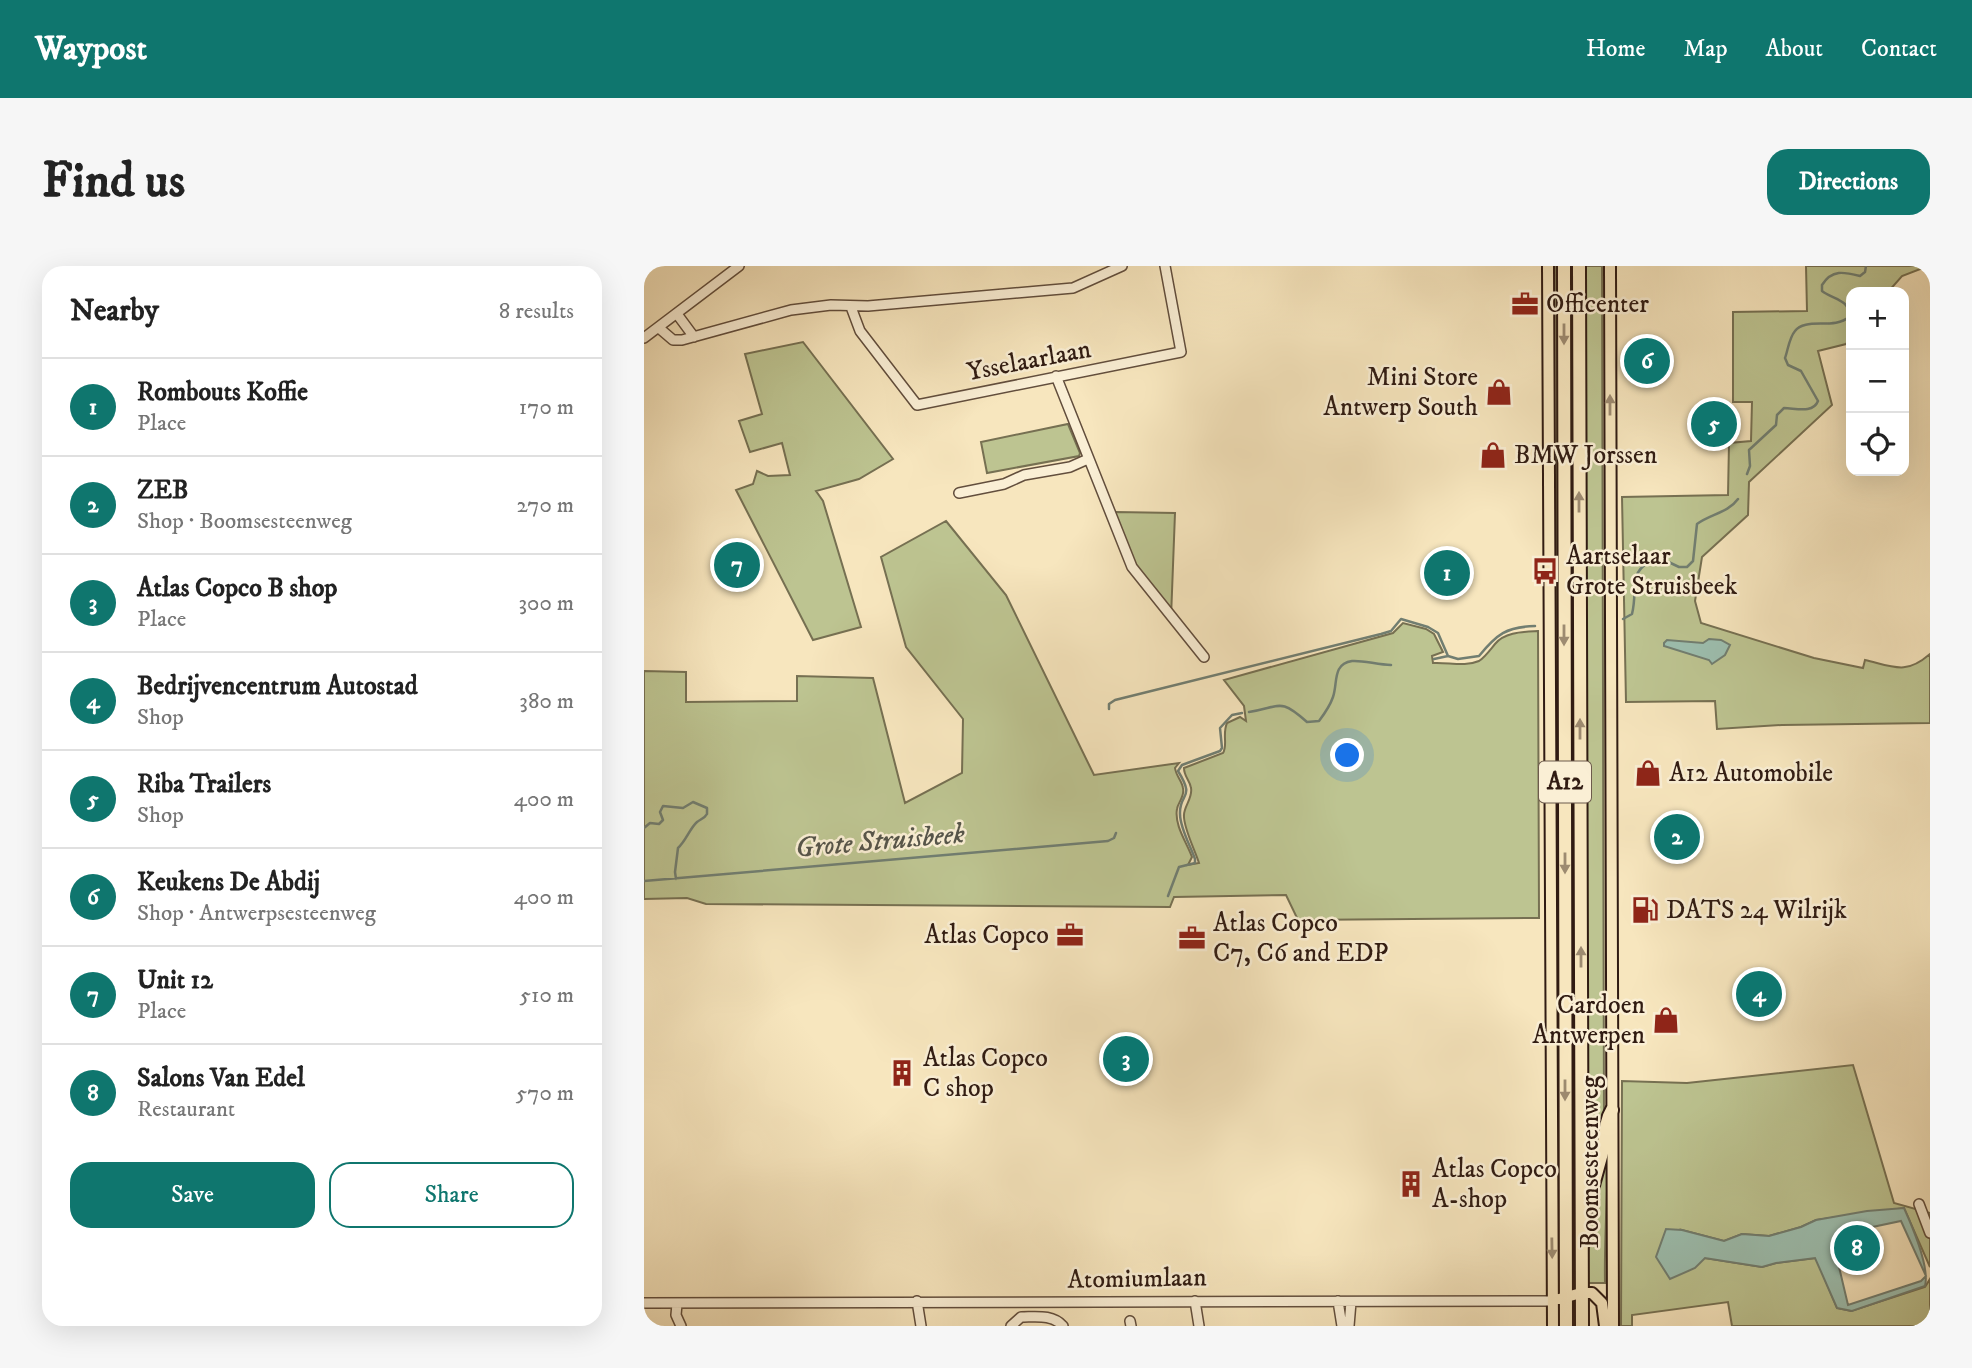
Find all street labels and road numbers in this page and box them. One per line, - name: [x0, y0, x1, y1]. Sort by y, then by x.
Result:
- street label: Ysselaarlaan: [964, 333, 1094, 389]
- road number: A12: [1539, 761, 1591, 802]
- street label: Boomsesteenweg: [1574, 1075, 1607, 1248]
- street label: Atomiumlaan: [1067, 1261, 1207, 1297]

